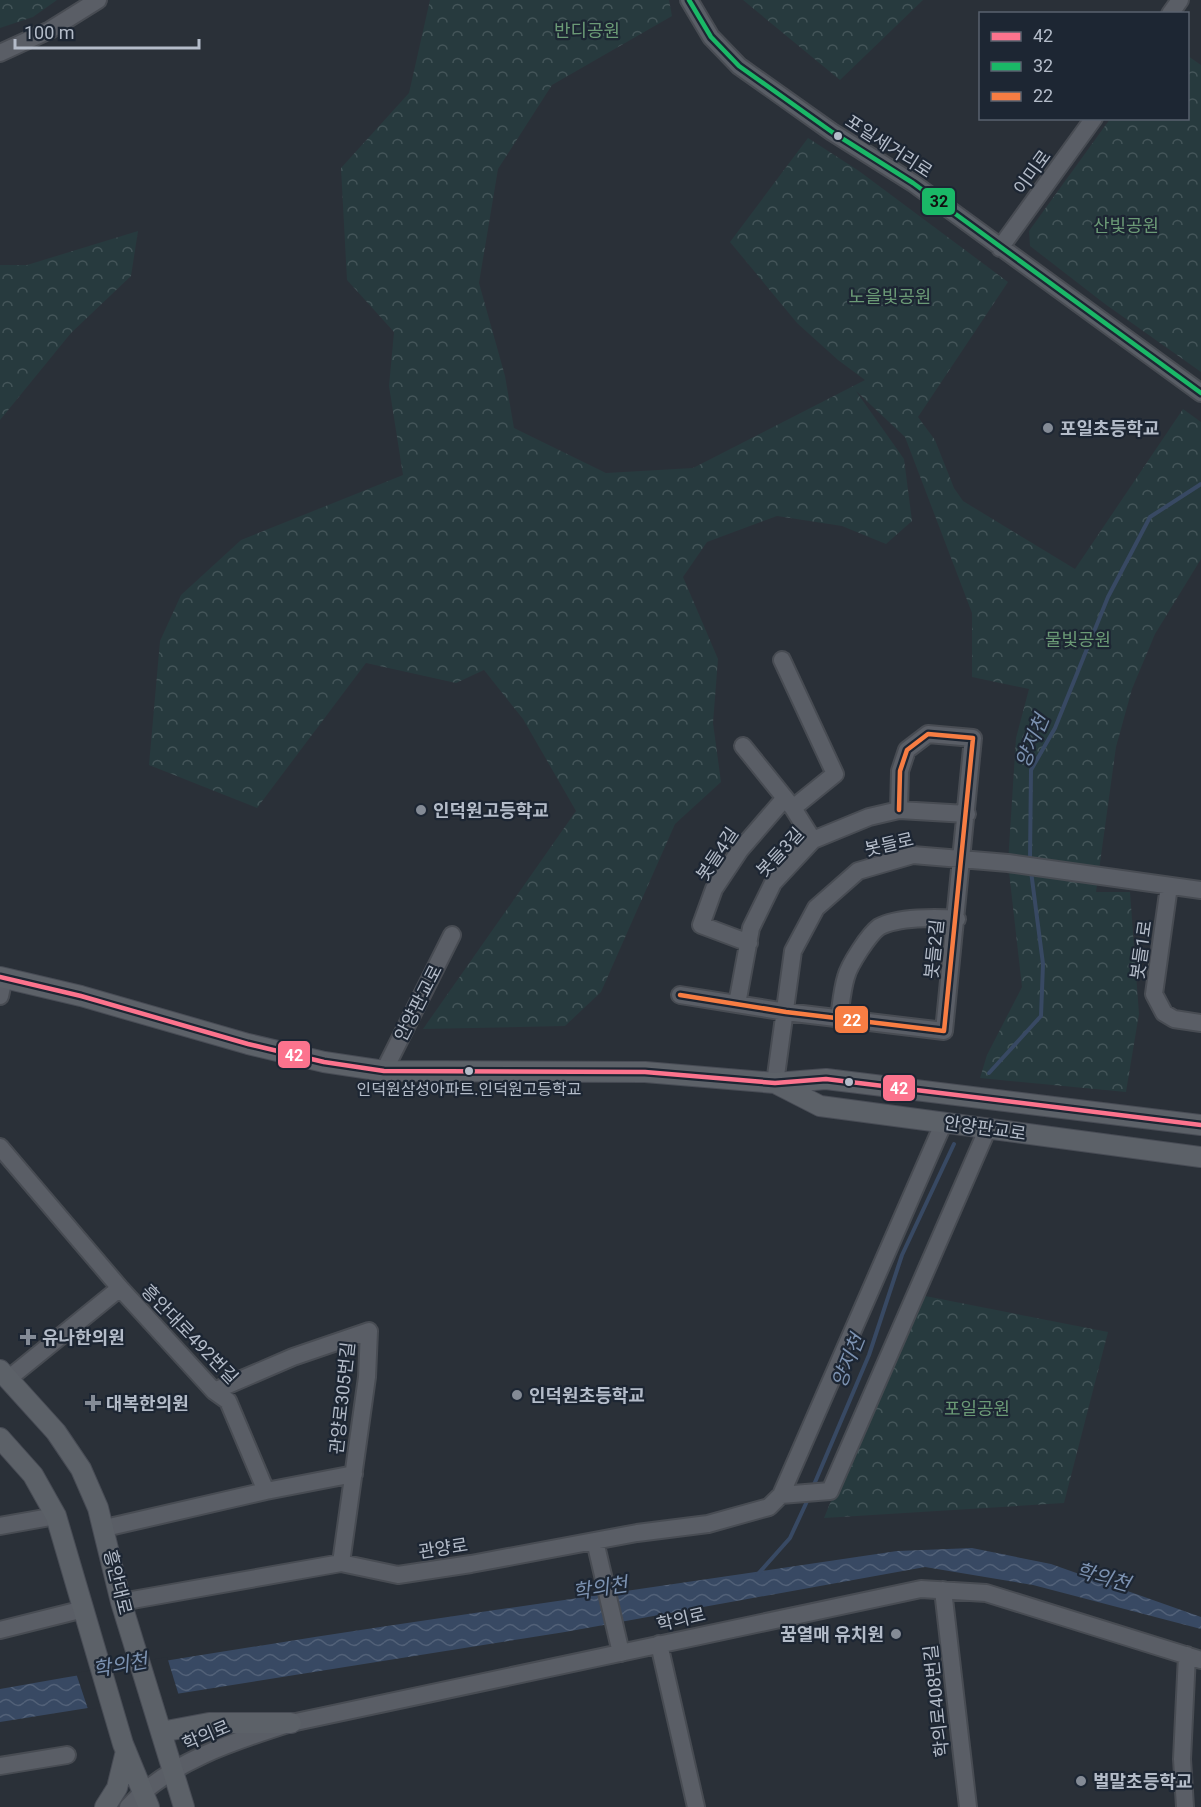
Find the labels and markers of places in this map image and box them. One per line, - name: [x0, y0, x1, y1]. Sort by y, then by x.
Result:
- unlabelled marker: [832, 130, 844, 142]
- place label: 포일초등학교: [1060, 418, 1159, 439]
- marker: 포일초등학교: [1041, 421, 1055, 435]
- place label: 인덕원고등학교: [433, 800, 549, 821]
- marker: 인덕원고등학교: [414, 803, 428, 817]
- marker: 인덕원삼성아파트.인덕원고등학교: [463, 1065, 475, 1077]
- unlabelled marker: [843, 1076, 855, 1088]
- place label: 인덕원삼성아파트.인덕원고등학교: [356, 1080, 582, 1099]
- place label: 유나한의원: [42, 1327, 125, 1348]
- marker: 유나한의원: [19, 1328, 37, 1346]
- place label: 인덕원초등학교: [529, 1385, 645, 1406]
- marker: 인덕원초등학교: [510, 1388, 524, 1402]
- place label: 대복한의원: [106, 1393, 189, 1414]
- marker: 대복한의원: [84, 1394, 102, 1412]
- place label: 꿈열매 유치원: [780, 1624, 884, 1645]
- marker: 꿈열매 유치원: [889, 1627, 903, 1641]
- place label: 벌말초등학교: [1093, 1771, 1192, 1792]
- marker: 벌말초등학교: [1074, 1774, 1088, 1788]

